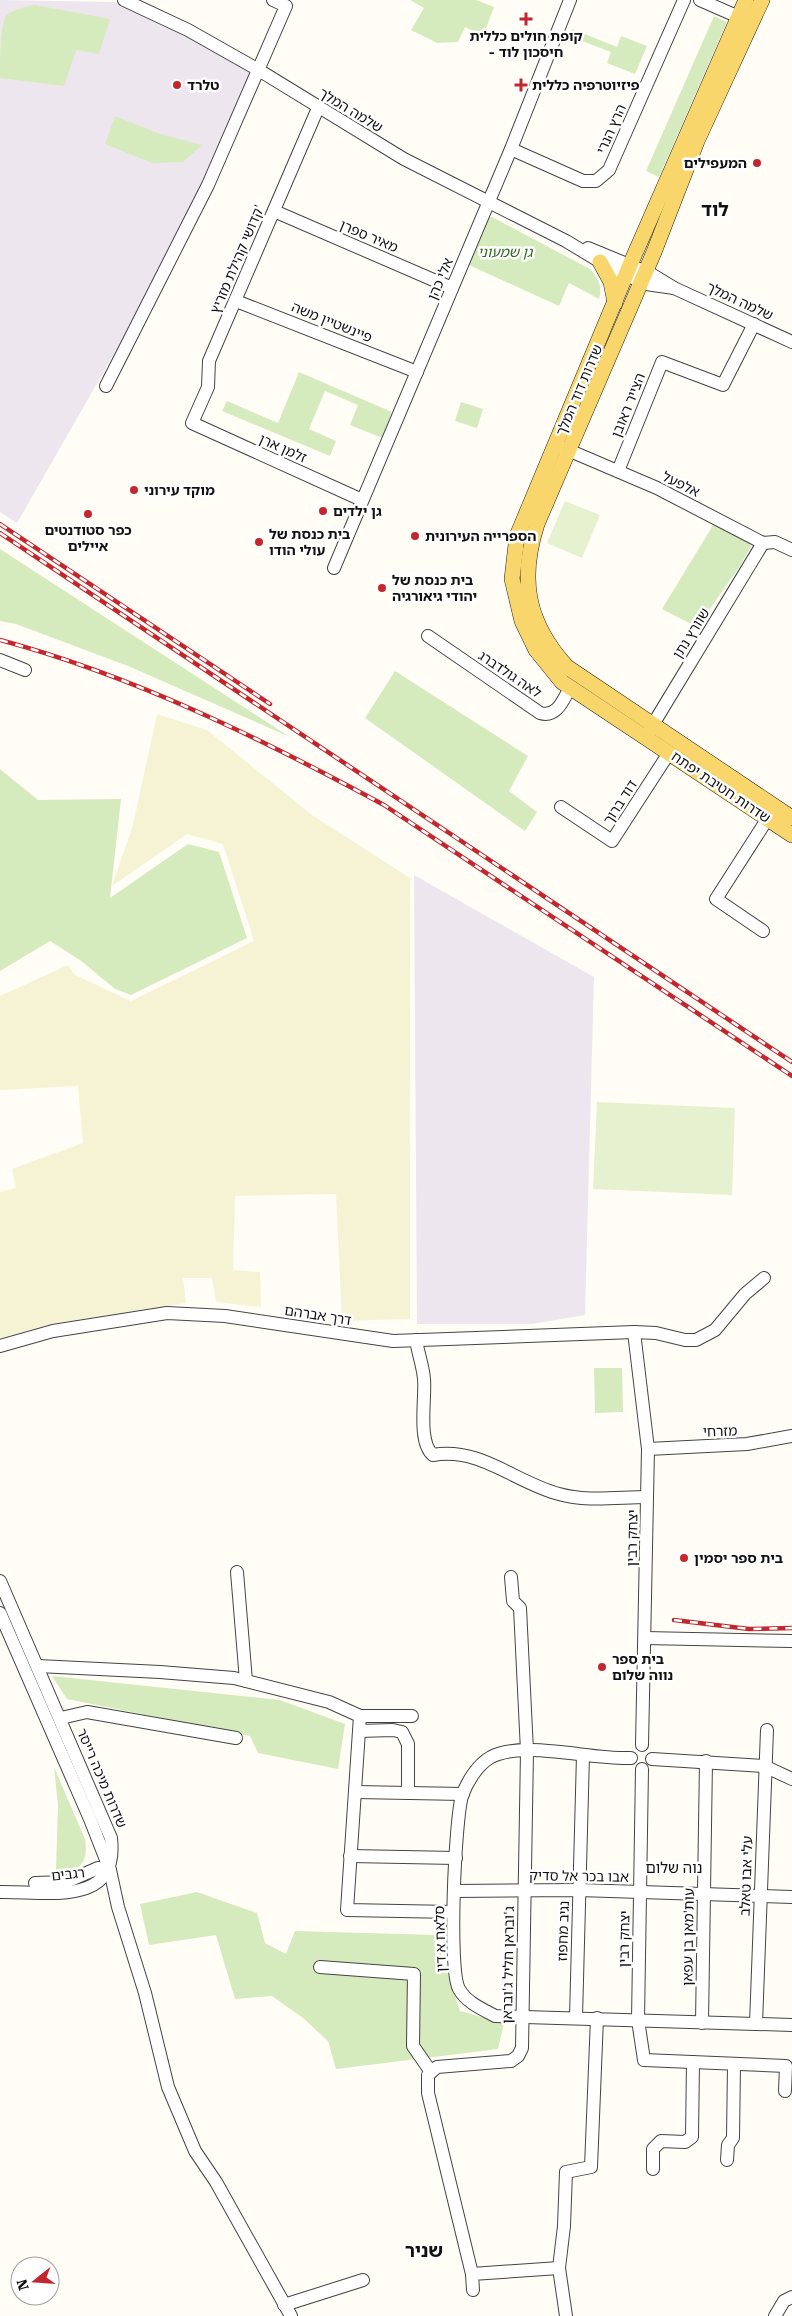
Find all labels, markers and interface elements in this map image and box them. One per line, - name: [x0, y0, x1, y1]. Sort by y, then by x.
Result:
- marker: קופת חולים כללית - חיסכון לוד: [519, 12, 533, 26]
- place label: קופת חולים כללית - חיסכון לוד: [469, 28, 583, 60]
- place label: טלרד: [187, 77, 220, 93]
- place label: פיזיוטרפיה כללית: [532, 77, 640, 93]
- marker: פיזיוטרפיה כללית: [514, 78, 528, 92]
- marker: טלרד: [171, 79, 183, 91]
- street label: שלמה המלך: [316, 85, 386, 135]
- street label: הרץ הנרי: [593, 102, 629, 156]
- place label: המעפילים: [684, 155, 747, 171]
- marker: המעפילים: [751, 157, 763, 169]
- district label: לוד: [701, 198, 729, 221]
- street label: קדושי קהילת מזריץ': [207, 202, 267, 316]
- street label: מאיר ספרן: [337, 217, 401, 255]
- park label: גן שמעוני: [478, 244, 534, 260]
- street label: אלי כהן: [424, 255, 456, 303]
- street label: שלמה המלך: [704, 279, 776, 323]
- street label: פיינשטיין משה: [289, 299, 375, 345]
- street label: שדרות דוד המלך: [553, 342, 605, 438]
- street label: הצייר ראובן: [608, 370, 648, 440]
- street label: זלמן ארן: [257, 431, 309, 466]
- street label: אלפעל: [660, 468, 703, 500]
- place label: מוקד עירוני: [144, 482, 215, 498]
- marker: מוקד עירוני: [128, 484, 140, 496]
- place label: גן ילדים: [333, 503, 382, 519]
- marker: גן ילדים: [317, 505, 329, 517]
- marker: כפר סטודנטים איילים: [82, 508, 94, 520]
- place label: כפר סטודנטים איילים: [44, 522, 132, 554]
- place label: בית כנסת של עולי הודו: [269, 526, 350, 558]
- place label: הספרייה העירונית: [425, 528, 536, 544]
- marker: הספרייה העירונית: [409, 530, 421, 542]
- marker: בית כנסת של עולי הודו: [253, 536, 265, 548]
- place label: בית כנסת של יהודי גיאורגיה: [392, 572, 477, 604]
- marker: בית כנסת של יהודי גיאורגיה: [376, 582, 388, 594]
- street label: שוורץ נתן: [669, 605, 713, 661]
- street label: לאה גולדברג: [475, 647, 545, 701]
- street label: שדרות חטיבת יפתח: [669, 748, 773, 826]
- street label: דוד ברוך: [600, 776, 640, 827]
- street label: דרך אברהם: [283, 1302, 353, 1328]
- street label: מזרחי: [702, 1422, 738, 1440]
- street label: יצחק רבין: [624, 1509, 640, 1567]
- place label: בית ספר יסמין: [694, 1550, 783, 1566]
- marker: בית ספר יסמין: [678, 1552, 690, 1564]
- place label: בית ספר נווה שלום: [612, 1651, 673, 1683]
- marker: בית ספר נווה שלום: [596, 1661, 608, 1673]
- street label: שדרות מיכה רייסר: [74, 1726, 130, 1830]
- street label: עלי אבו טאלב: [737, 1836, 755, 1916]
- district label: נוה שלום: [646, 1859, 702, 1877]
- street label: רגבים: [50, 1864, 86, 1884]
- street label: אבו בכר אל סדיק: [529, 1867, 629, 1885]
- street label: עות'מאן בן עפאן: [679, 1888, 697, 1986]
- street label: נגיב מחפוז: [554, 1900, 572, 1962]
- street label: סלאח א דין: [431, 1905, 449, 1973]
- street label: ג'ובראן חליל ג'ובראן: [499, 1906, 517, 2024]
- street label: יצחק רבין: [616, 1910, 632, 1968]
- district label: שניר: [405, 2239, 443, 2262]
- north arrow: [10, 2256, 60, 2306]
- text: N: [13, 2277, 32, 2292]

